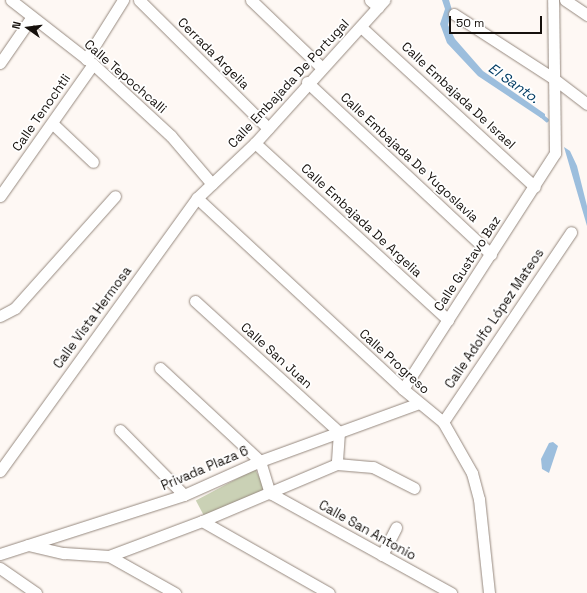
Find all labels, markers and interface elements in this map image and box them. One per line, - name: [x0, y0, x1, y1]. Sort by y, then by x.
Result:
- north arrow: [8, 8, 48, 48]
- scale bar: [451, 8, 544, 34]
- street label: Cerrada Argelia: [174, 15, 252, 93]
- text: 50 m: [456, 15, 484, 31]
- street label: Calle Embajada De Portugal: [225, 16, 353, 152]
- text: N: [9, 20, 24, 30]
- street label: Calle Tepochcalli: [81, 37, 169, 117]
- street label: Calle Embajada De Israel: [398, 39, 518, 153]
- water label: El Santo.: [485, 59, 543, 107]
- street label: Calle Tenochtli: [9, 71, 75, 155]
- street label: Calle Embajada De Yugoslavia: [337, 90, 481, 226]
- street label: Calle Embajada De Argelia: [297, 161, 425, 281]
- street label: Calle Gustavo Baz: [431, 213, 505, 315]
- street label: Calle Adolfo López Mateos: [442, 246, 548, 392]
- street label: Calle Vista Hermosa: [51, 264, 135, 372]
- street label: Calle San Juan: [237, 320, 315, 392]
- street label: Calle Progreso: [356, 326, 432, 398]
- street label: Privada Plaza 6: [159, 444, 251, 494]
- street label: Calle San Antonio: [316, 498, 418, 564]

